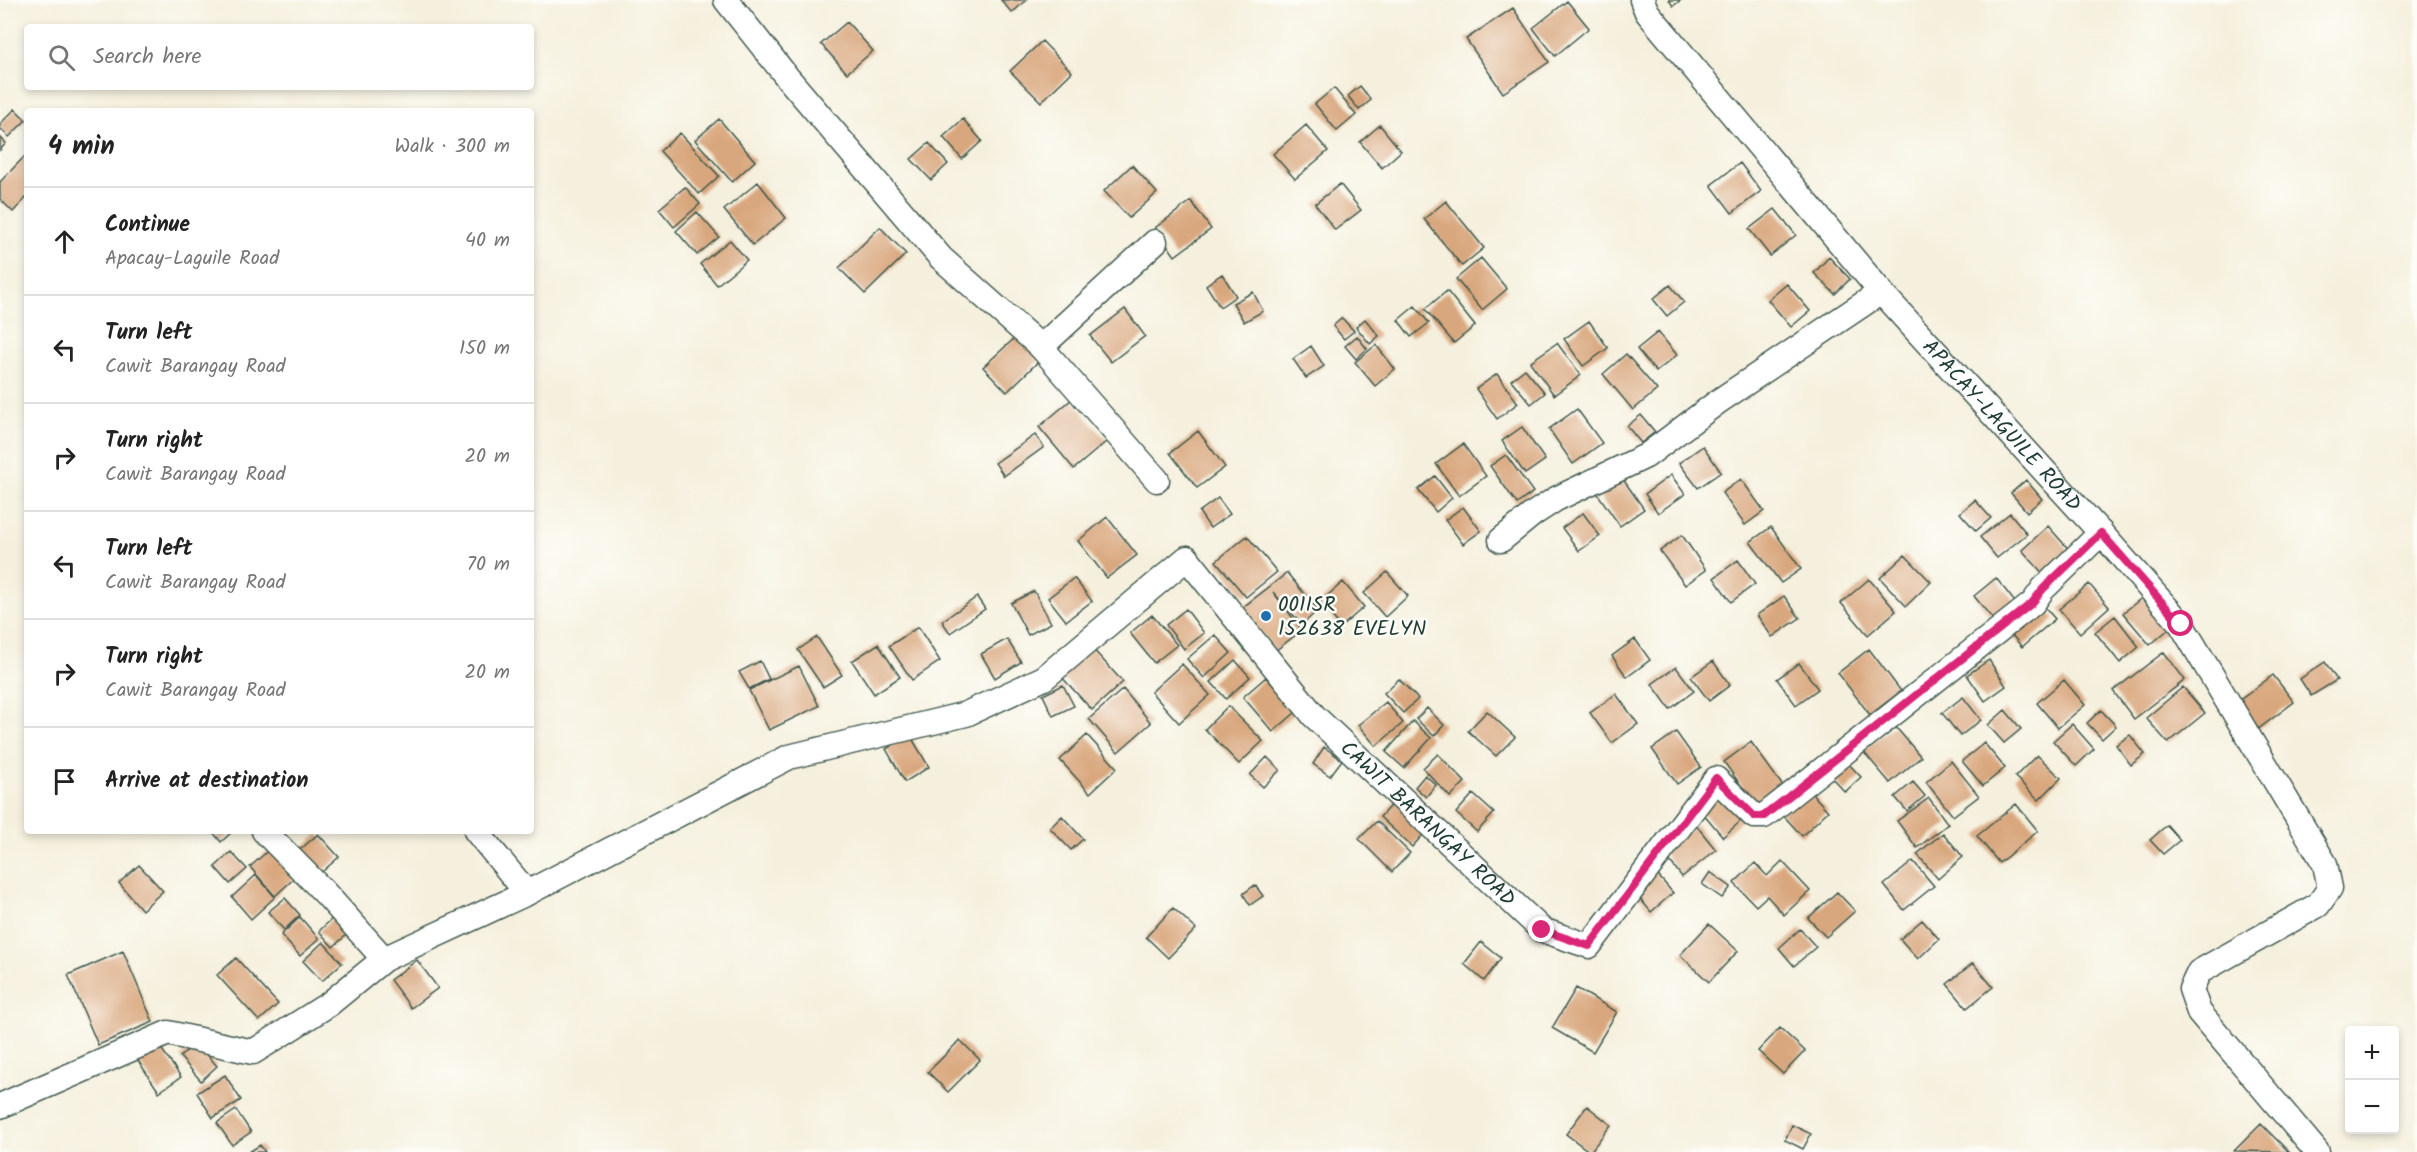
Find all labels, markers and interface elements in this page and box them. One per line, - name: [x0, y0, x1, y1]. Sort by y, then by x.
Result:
- search box: [24, 24, 534, 90]
- text: Search here: [93, 40, 201, 75]
- icon: search: [45, 41, 78, 74]
- text: 4 min: [48, 126, 115, 168]
- text: Walk · 300 m: [395, 131, 510, 163]
- text: Continue: [105, 208, 190, 243]
- icon: ahead: [48, 225, 81, 258]
- text: 40 m: [465, 225, 510, 257]
- text: Apacay-Laguile Road: [105, 243, 279, 275]
- text: Turn left: [105, 316, 192, 351]
- street label: APACAY-LAGUILE ROAD: [1914, 332, 2089, 520]
- icon: left: [48, 333, 81, 366]
- text: 150 m: [459, 333, 510, 365]
- text: Cawit Barangay Road: [105, 351, 286, 383]
- text: Turn right: [105, 424, 203, 459]
- icon: right: [48, 441, 81, 474]
- text: 20 m: [464, 441, 510, 473]
- text: Cawit Barangay Road: [105, 459, 286, 491]
- text: Turn left: [105, 532, 192, 567]
- icon: left: [48, 549, 81, 582]
- text: 70 m: [467, 549, 510, 581]
- text: Cawit Barangay Road: [105, 567, 286, 599]
- place label: 001ISR 152638 EVELYN: [1278, 589, 1426, 646]
- marker: 001ISR 152638 EVELYN: [1259, 609, 1273, 623]
- route start: [2167, 610, 2193, 636]
- text: Turn right: [105, 640, 203, 675]
- icon: right: [48, 657, 81, 690]
- text: 20 m: [464, 657, 510, 689]
- text: Cawit Barangay Road: [105, 675, 286, 707]
- street label: CAWIT BARANGAY ROAD: [1332, 733, 1523, 915]
- text: Arrive at destination: [105, 764, 308, 799]
- icon: arrive: [48, 765, 81, 798]
- route end: [1528, 916, 1554, 942]
- map controls: [2345, 1026, 2399, 1134]
- button: +: [2345, 1026, 2399, 1080]
- button: −: [2345, 1080, 2399, 1134]

